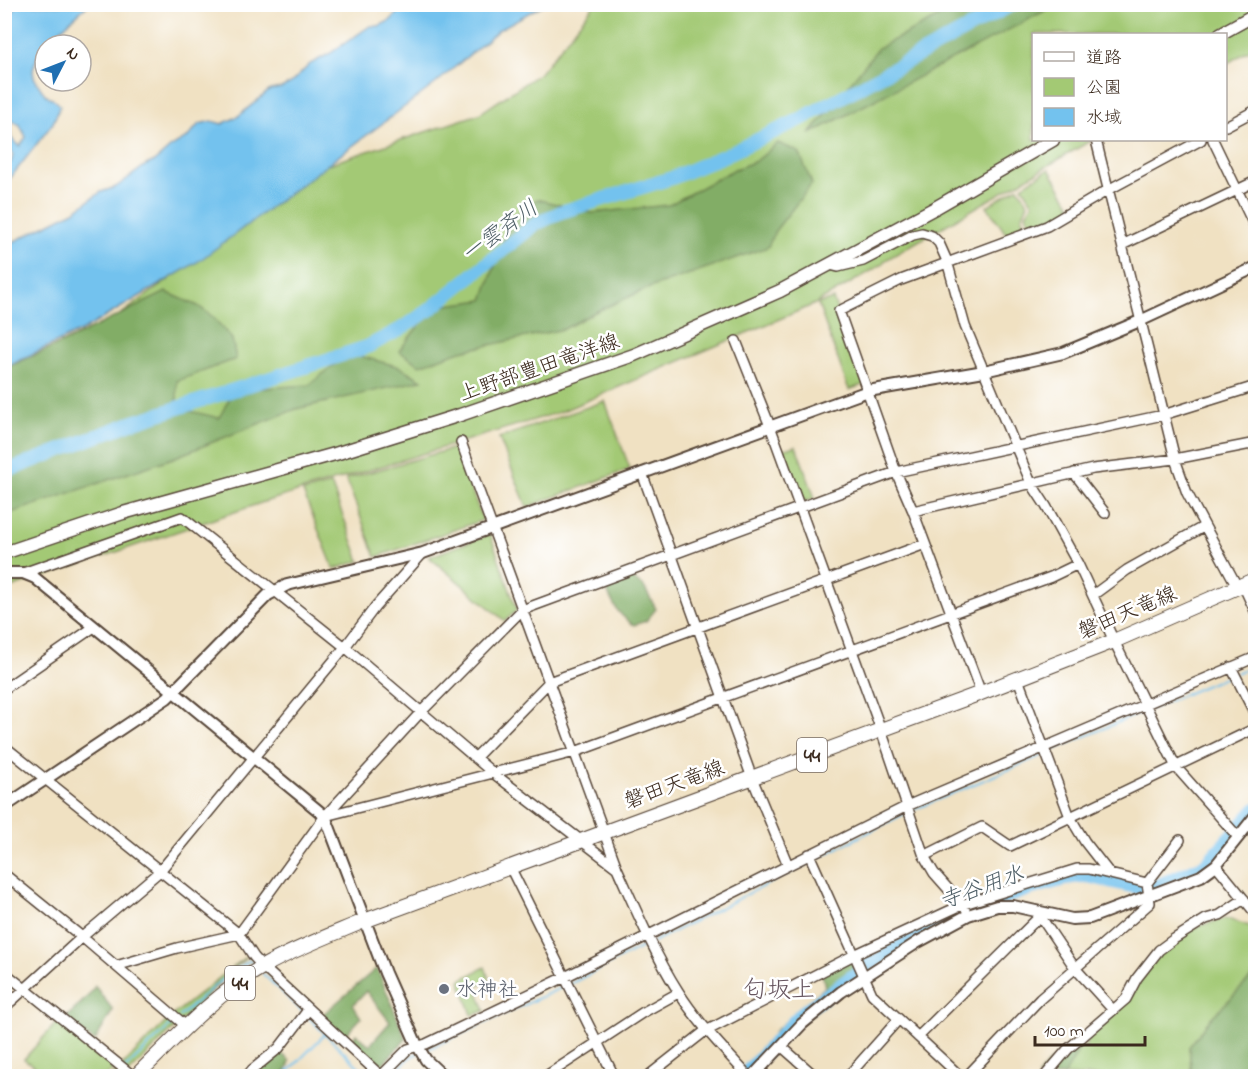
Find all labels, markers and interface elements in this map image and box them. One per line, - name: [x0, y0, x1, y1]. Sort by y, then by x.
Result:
- north arrow: [33, 33, 93, 93]
- legend: [1032, 33, 1227, 141]
- text: N: [60, 42, 85, 66]
- text: 道路: [1086, 46, 1122, 72]
- text: 公園: [1086, 76, 1122, 102]
- text: 水域: [1086, 106, 1122, 132]
- water label: 一雲斉川: [456, 194, 546, 271]
- street label: 上野部豊田竜洋線: [455, 327, 624, 410]
- street label: 磐田天竜線: [1074, 580, 1182, 648]
- road number: 44: [797, 738, 827, 772]
- street label: 磐田天竜線: [620, 754, 729, 818]
- water label: 寺谷用水: [935, 859, 1029, 919]
- road number: 44: [225, 966, 255, 1000]
- district label: 匂坂上: [743, 974, 815, 1009]
- place label: 水神社: [456, 976, 519, 1006]
- marker: 水神社: [437, 982, 451, 996]
- scale bar: [1035, 1009, 1144, 1047]
- text: 100 m: [1044, 1019, 1084, 1045]

